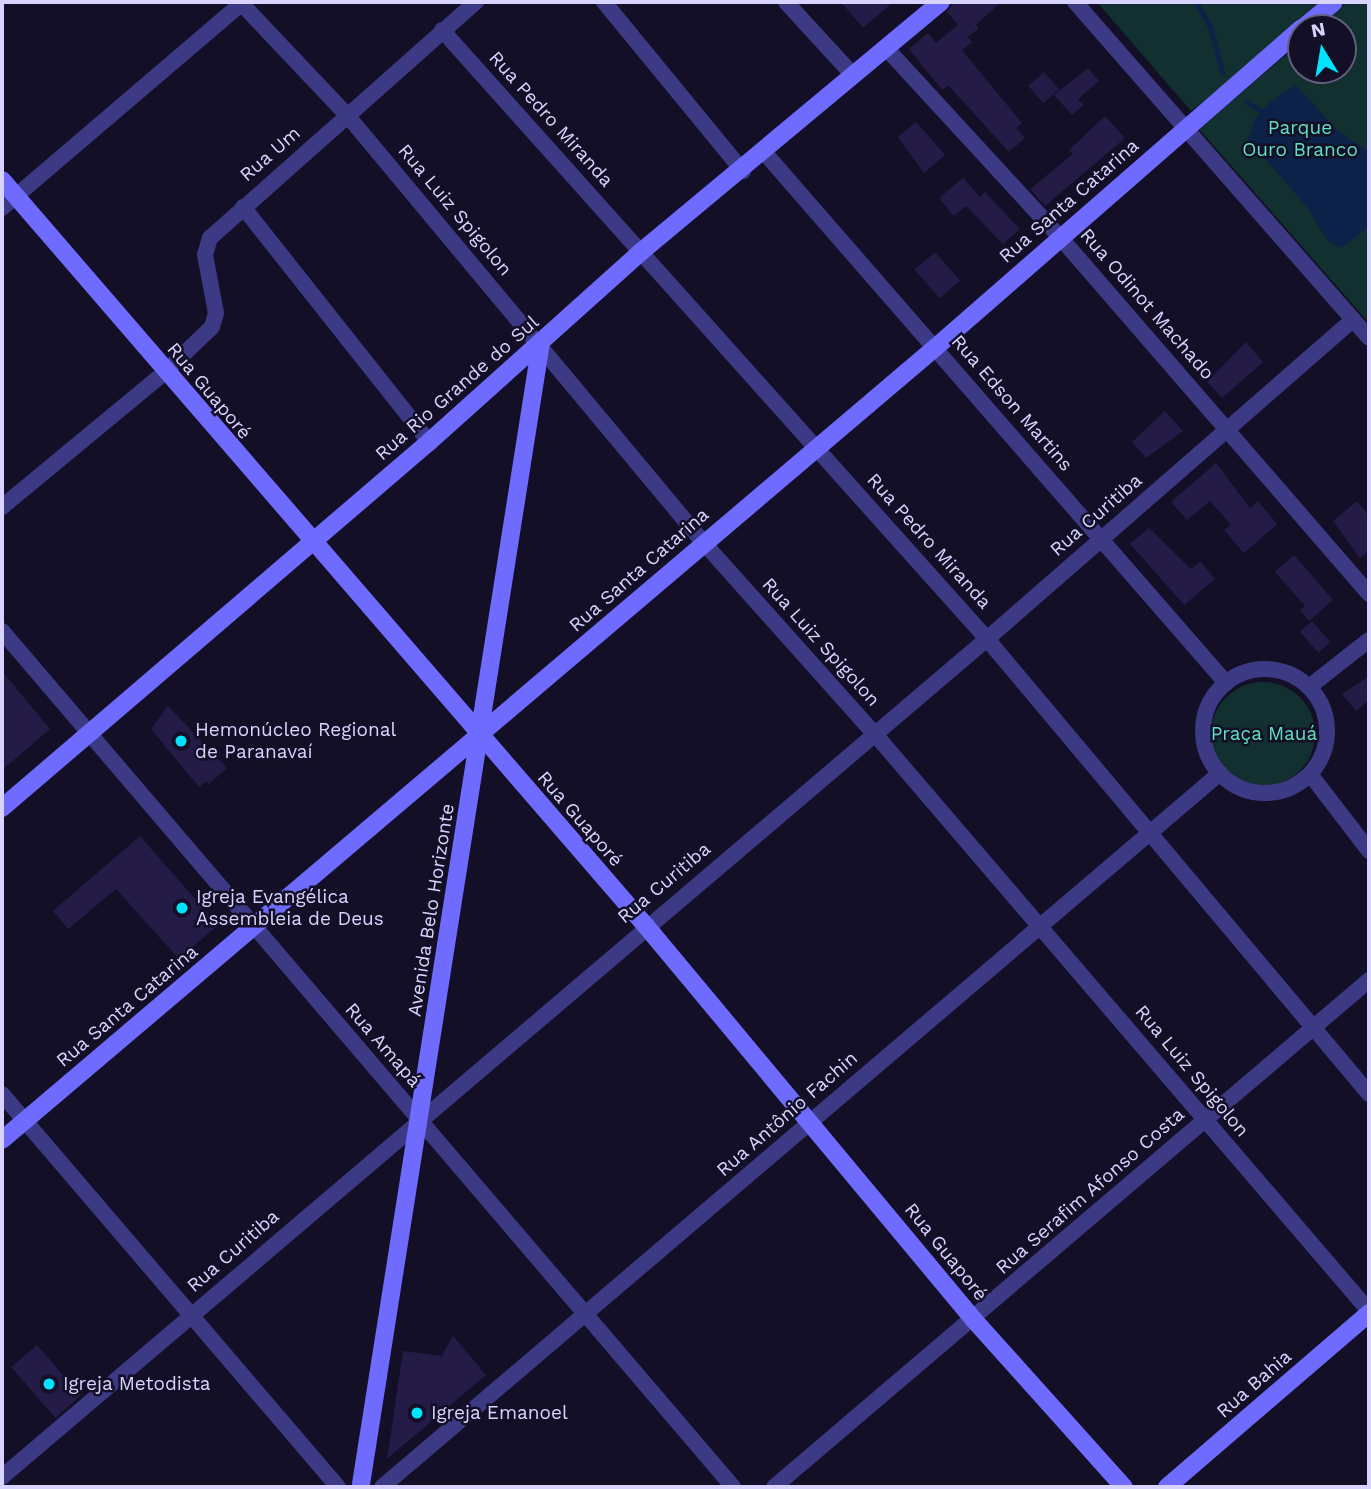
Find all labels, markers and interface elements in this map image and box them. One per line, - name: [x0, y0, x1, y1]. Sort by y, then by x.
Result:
- north arrow: [1287, 14, 1357, 84]
- text: N: [1309, 17, 1327, 42]
- street label: Rua Pedro Miranda: [484, 46, 618, 192]
- park label: Parque Ouro Branco: [1242, 117, 1358, 161]
- street label: Rua Um: [235, 122, 305, 186]
- street label: Rua Santa Catarina: [994, 134, 1144, 268]
- street label: Rua Luiz Spigolon: [393, 139, 517, 281]
- street label: Rua Odinot Machado: [1075, 224, 1219, 384]
- street label: Rua Rio Grande do Sul: [371, 311, 543, 465]
- street label: Rua Edson Martins: [946, 330, 1078, 476]
- street label: Rua Guaporé: [162, 338, 256, 444]
- street label: Rua Pedro Miranda: [862, 468, 996, 614]
- street label: Rua Curitiba: [1045, 469, 1147, 561]
- street label: Rua Santa Catarina: [564, 503, 714, 637]
- street label: Rua Luiz Spigolon: [757, 573, 885, 711]
- place label: Hemonúcleo Regional de Paranavaí: [195, 719, 396, 763]
- park label: Praça Mauá: [1210, 723, 1318, 745]
- marker: Hemonúcleo Regional de Paranavaí: [173, 733, 189, 749]
- street label: Rua Guaporé: [532, 766, 628, 872]
- street label: Avenida Belo Horizonte: [403, 802, 459, 1018]
- street label: Rua Curitiba: [613, 837, 715, 929]
- place label: Igreja Evangélica Assembleia de Deus: [196, 886, 384, 930]
- marker: Igreja Evangélica Assembleia de Deus: [174, 900, 190, 916]
- street label: Rua Santa Catarina: [51, 940, 203, 1072]
- street label: Rua Amapá: [340, 998, 426, 1092]
- street label: Rua Luiz Spigolon: [1130, 1000, 1254, 1142]
- street label: Rua Antônio Fachin: [712, 1046, 862, 1182]
- street label: Rua Serafim Afonso Costa: [991, 1103, 1189, 1279]
- street label: Rua Guaporé: [900, 1198, 992, 1306]
- street label: Rua Curitiba: [182, 1205, 284, 1297]
- street label: Rua Bahia: [1212, 1345, 1296, 1423]
- place label: Igreja Metodista: [63, 1373, 211, 1395]
- marker: Igreja Metodista: [41, 1376, 57, 1392]
- place label: Igreja Emanoel: [431, 1402, 568, 1424]
- marker: Igreja Emanoel: [409, 1405, 425, 1421]

